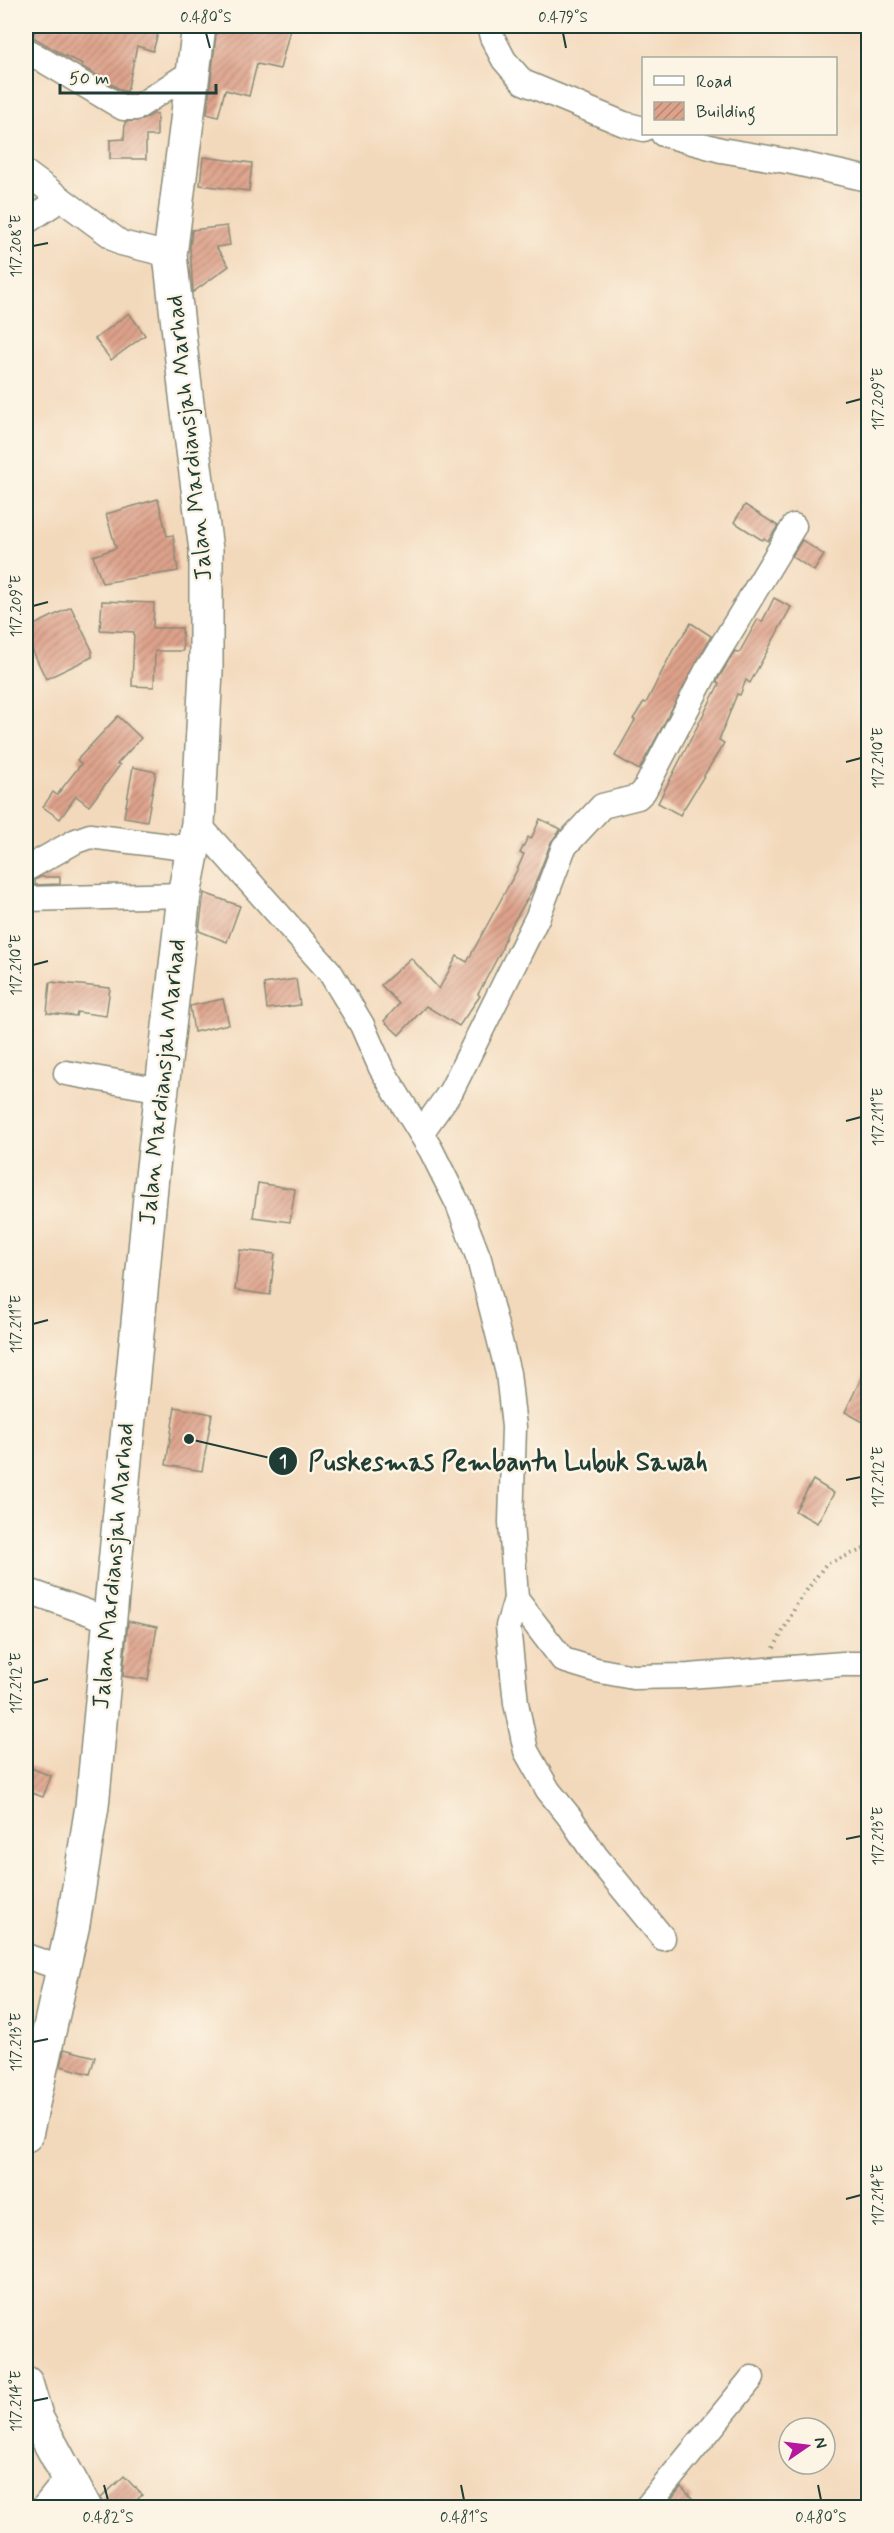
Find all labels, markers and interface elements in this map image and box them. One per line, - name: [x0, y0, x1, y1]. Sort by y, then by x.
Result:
- text: 0.480°S: [180, 8, 232, 28]
- text: 0.479°S: [538, 8, 588, 28]
- scale bar: [60, 57, 216, 95]
- legend: [642, 57, 837, 135]
- text: 50 m: [69, 67, 109, 91]
- text: Road: [696, 70, 732, 94]
- text: Building: [696, 100, 756, 126]
- text: 117.208°E: [7, 214, 27, 277]
- street label: Jalan Mardiansjah Marhad: [160, 293, 220, 583]
- text: 117.209°E: [869, 367, 889, 430]
- text: 117.209°E: [7, 574, 27, 637]
- text: 117.210°E: [869, 727, 889, 789]
- text: 117.210°E: [7, 934, 27, 996]
- street label: Jalan Mardiansjah Marhad: [133, 937, 193, 1227]
- text: 117.211°E: [869, 1088, 889, 1146]
- text: 117.211°E: [7, 1295, 27, 1353]
- street label: Jalan Mardiansjah Marhad: [86, 1421, 142, 1711]
- callout: Puskesmas Pembantu Lubuk Sawah: [268, 1439, 718, 1483]
- text: Puskesmas Pembantu Lubuk Sawah: [308, 1446, 708, 1480]
- text: 117.212°E: [869, 1446, 889, 1508]
- text: 1: [279, 1450, 287, 1474]
- text: 117.212°E: [7, 1652, 27, 1714]
- text: 117.213°E: [869, 1806, 889, 1865]
- text: 117.213°E: [7, 2012, 27, 2071]
- text: 117.214°E: [869, 2164, 889, 2226]
- text: 117.214°E: [7, 2370, 27, 2432]
- north arrow: [777, 2416, 837, 2476]
- text: N: [809, 2435, 832, 2450]
- text: 0.482°S: [82, 2508, 134, 2528]
- text: 0.481°S: [440, 2508, 488, 2528]
- text: 0.480°S: [795, 2508, 847, 2528]

